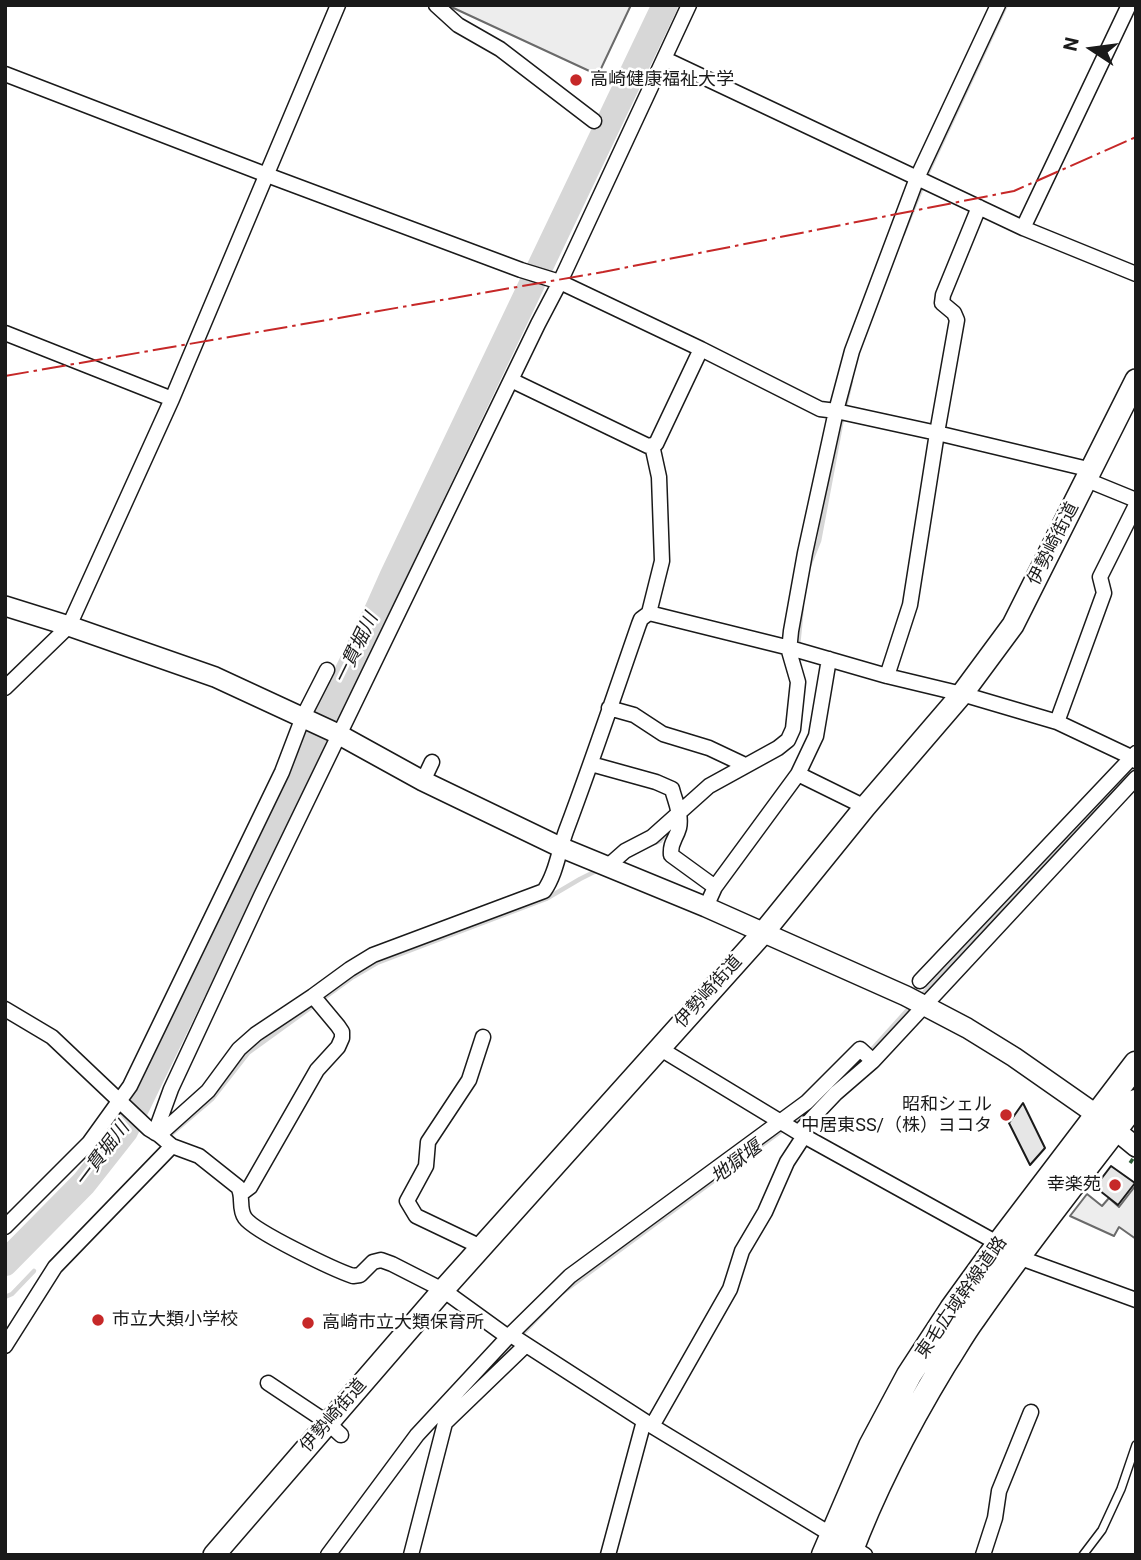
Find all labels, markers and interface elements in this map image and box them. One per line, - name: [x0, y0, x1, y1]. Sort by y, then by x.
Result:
- north arrow: [1057, 14, 1127, 84]
- text: N: [1058, 35, 1084, 53]
- place label: 高崎健康福祉大学: [590, 69, 734, 91]
- marker: 高崎健康福祉大学: [568, 72, 584, 88]
- street label: 伊勢崎街道: [1024, 499, 1084, 589]
- water label: 一貫堀川: [330, 610, 384, 688]
- street label: 伊勢崎街道: [671, 951, 747, 1033]
- place label: 昭和シェル 中居東SS/（株）ヨコタ: [801, 1094, 992, 1136]
- marker: 昭和シェル 中居東SS/（株）ヨコタ: [998, 1107, 1014, 1123]
- water label: 一貫堀川: [71, 1118, 135, 1192]
- water label: 地獄堰: [707, 1137, 767, 1189]
- place label: 幸楽苑: [1047, 1174, 1101, 1196]
- marker: 幸楽苑: [1107, 1177, 1123, 1193]
- street label: 東毛広域幹線道路: [912, 1233, 1012, 1363]
- place label: 市立大類小学校: [112, 1309, 238, 1331]
- marker: 市立大類小学校: [90, 1312, 106, 1328]
- place label: 高崎市立大類保育所: [322, 1312, 484, 1334]
- marker: 高崎市立大類保育所: [300, 1315, 316, 1331]
- street label: 伊勢崎街道: [296, 1375, 372, 1457]

